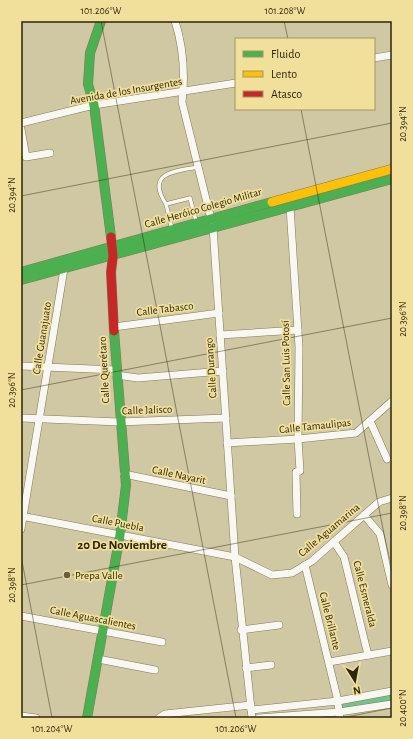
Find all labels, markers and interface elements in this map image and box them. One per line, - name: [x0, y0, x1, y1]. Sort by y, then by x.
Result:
- text: 101.206°W: [81, 6, 122, 16]
- text: 101.208°W: [264, 6, 306, 16]
- legend: [235, 38, 375, 110]
- text: Fluido: [271, 48, 300, 60]
- text: Lento: [271, 68, 297, 80]
- street label: Avenida de los Insurgentes: [69, 76, 183, 106]
- text: Atasco: [271, 88, 302, 100]
- text: 20.394°N: [398, 106, 408, 142]
- text: 20.394°N: [7, 177, 17, 213]
- street label: Calle Heróico Colegio Militar: [143, 186, 263, 230]
- street label: Calle Tabasco: [136, 300, 194, 318]
- street label: Calle Guanajuato: [31, 301, 53, 375]
- text: 20.396°N: [398, 301, 408, 337]
- street label: Calle San Luis Potosí: [280, 320, 292, 406]
- street label: Calle Querétaro: [97, 336, 111, 404]
- street label: Calle Durango: [203, 337, 219, 399]
- text: 20.396°N: [7, 372, 17, 408]
- street label: Calle Jalisco: [122, 404, 172, 416]
- street label: Calle Tamaulipas: [278, 417, 352, 435]
- street label: Calle Nayarit: [151, 464, 207, 486]
- text: 20.398°N: [398, 495, 408, 531]
- street label: Calle Aguamarina: [296, 501, 362, 559]
- street label: Calle Puebla: [91, 513, 145, 533]
- district label: 20 De Noviembre: [77, 539, 167, 552]
- street label: Calle Esmeralda: [351, 559, 379, 629]
- text: 20.398°N: [7, 567, 17, 603]
- marker: Prepa Valle: [62, 570, 72, 580]
- place label: Prepa Valle: [75, 570, 123, 581]
- street label: Calle Brillante: [317, 591, 343, 651]
- street label: Calle Aguascalientes: [49, 604, 137, 632]
- north arrow: [335, 661, 375, 701]
- text: N: [352, 684, 362, 696]
- text: 20.400°N: [398, 689, 408, 727]
- text: 101.204°W: [31, 724, 73, 734]
- text: 101.206°W: [216, 724, 257, 734]

